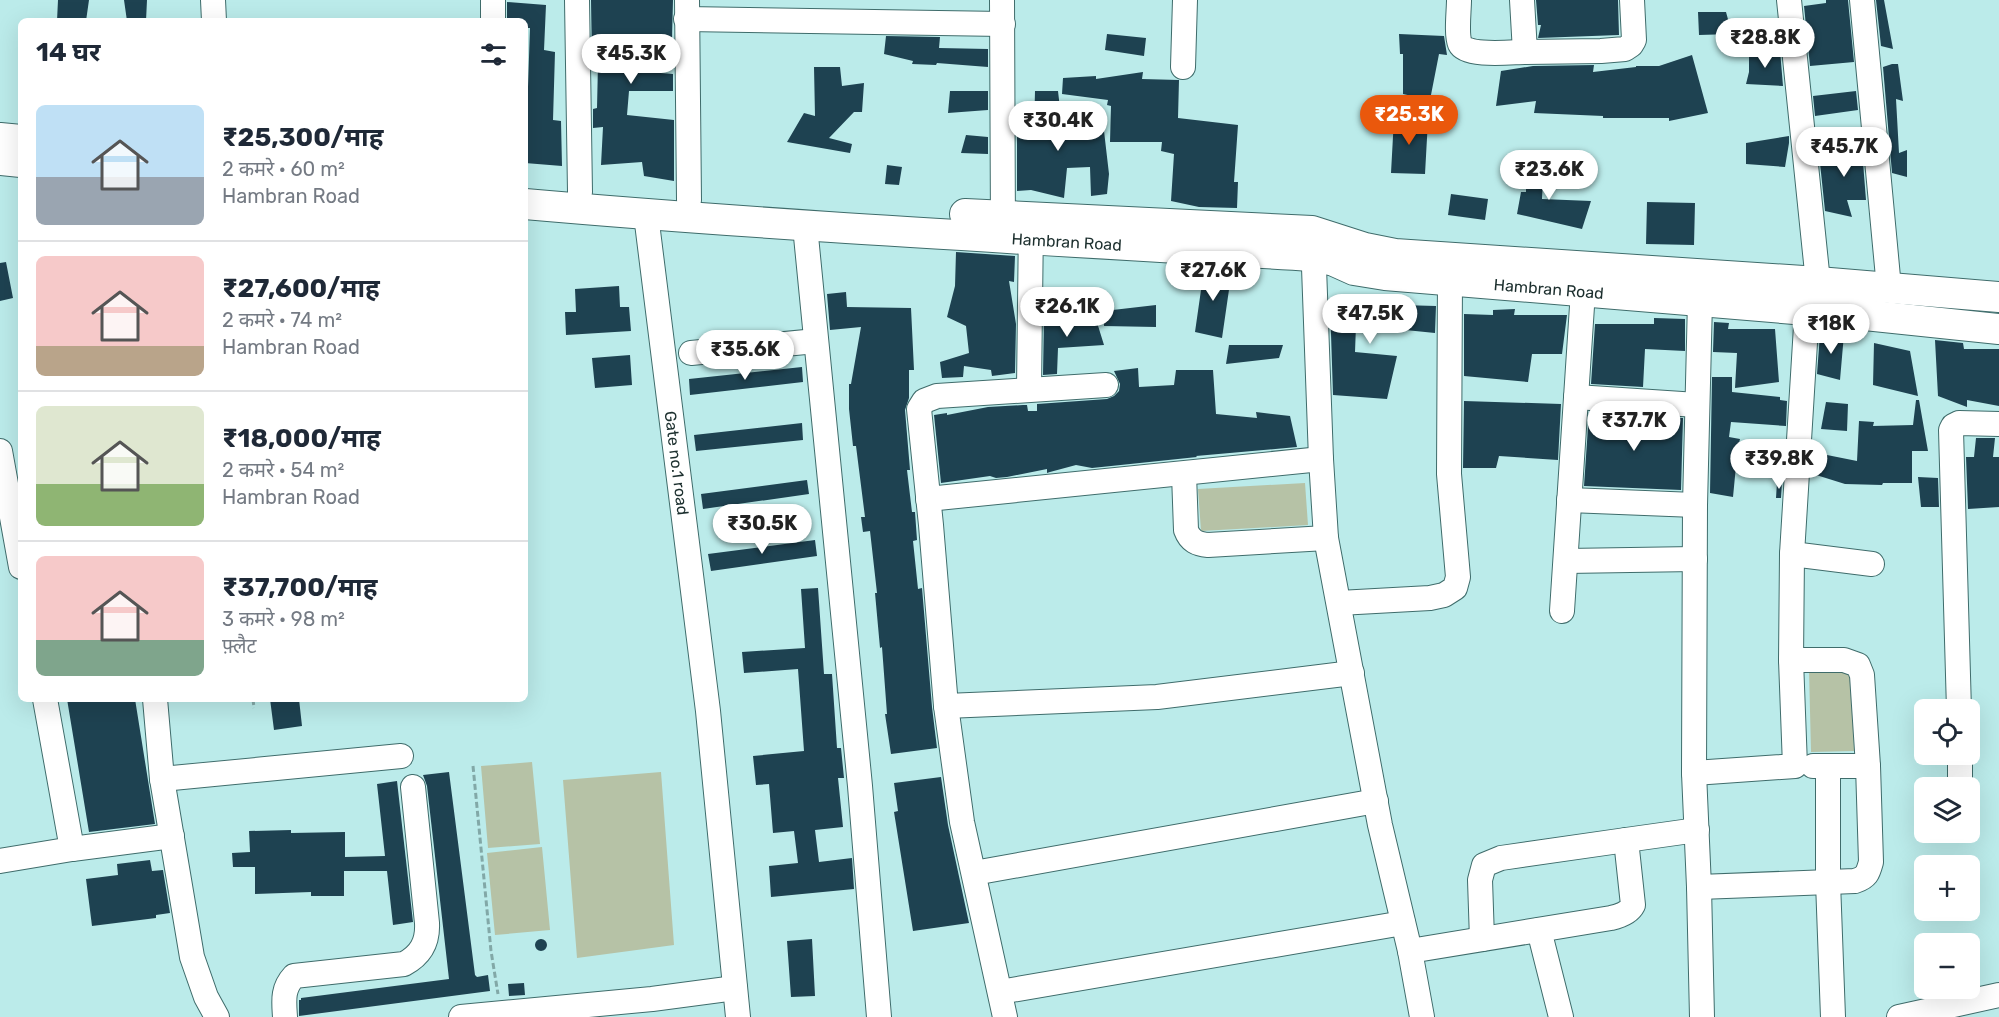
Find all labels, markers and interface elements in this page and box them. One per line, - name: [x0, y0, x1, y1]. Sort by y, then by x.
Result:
- pin: ₹28.8K: [1716, 18, 1814, 69]
- text: ₹28.8K: [1730, 25, 1800, 49]
- pin: ₹45.3K: [582, 34, 680, 85]
- text: 14 घर: [36, 37, 101, 68]
- icon: filters: [477, 38, 510, 71]
- text: ₹45.3K: [596, 41, 666, 65]
- pin: ₹25.3K: [1360, 95, 1458, 146]
- pin: ₹30.4K: [1009, 101, 1107, 152]
- text: ₹25.3K: [1374, 102, 1444, 126]
- text: ₹30.4K: [1022, 108, 1094, 132]
- text: ₹25,300/माह: [222, 122, 383, 153]
- pin: ₹45.7K: [1795, 127, 1893, 178]
- icon: home: [84, 129, 156, 201]
- text: ₹45.7K: [1810, 134, 1878, 158]
- pin: ₹23.6K: [1500, 150, 1598, 201]
- text: 2 कमरे · 60 m²: [222, 157, 345, 181]
- text: ₹23.6K: [1514, 157, 1584, 181]
- text: Hambran Road: [222, 184, 360, 208]
- street label: Hambran Road: [1011, 229, 1122, 254]
- pin: ₹27.6K: [1164, 251, 1262, 302]
- text: ₹27.6K: [1179, 258, 1247, 282]
- text: ₹27,600/माह: [222, 273, 380, 304]
- street label: Hambran Road: [1493, 275, 1605, 303]
- icon: home: [84, 280, 156, 352]
- pin: ₹26.1K: [1018, 287, 1116, 338]
- text: ₹26.1K: [1034, 294, 1100, 318]
- pin: ₹47.5K: [1321, 294, 1419, 345]
- text: ₹47.5K: [1336, 301, 1404, 325]
- pin: ₹18K: [1795, 304, 1867, 355]
- text: 2 कमरे · 74 m²: [222, 308, 342, 332]
- text: ₹18K: [1807, 311, 1855, 335]
- pin: ₹35.6K: [696, 330, 794, 381]
- text: Hambran Road: [222, 335, 360, 359]
- text: ₹35.6K: [710, 337, 780, 361]
- pin: ₹37.7K: [1585, 401, 1683, 452]
- text: ₹37.7K: [1601, 408, 1667, 432]
- street label: Gate no.1 road: [661, 410, 693, 516]
- text: ₹18,000/माह: [222, 423, 381, 454]
- icon: home: [84, 430, 156, 502]
- pin: ₹39.8K: [1730, 439, 1828, 490]
- text: ₹39.8K: [1744, 446, 1814, 470]
- text: 2 कमरे · 54 m²: [222, 458, 344, 482]
- text: Hambran Road: [222, 485, 360, 509]
- pin: ₹30.5K: [713, 504, 811, 555]
- text: ₹30.5K: [727, 511, 797, 535]
- text: ₹37,700/माह: [222, 572, 377, 603]
- icon: home: [84, 580, 156, 652]
- text: 3 कमरे · 98 m²: [222, 607, 345, 631]
- text: फ़्लैट: [222, 634, 257, 658]
- map controls: [1914, 699, 1980, 999]
- button: locate: [1914, 699, 1980, 765]
- button: layers: [1914, 777, 1980, 843]
- button: +: [1914, 855, 1980, 921]
- button: −: [1914, 933, 1980, 999]

